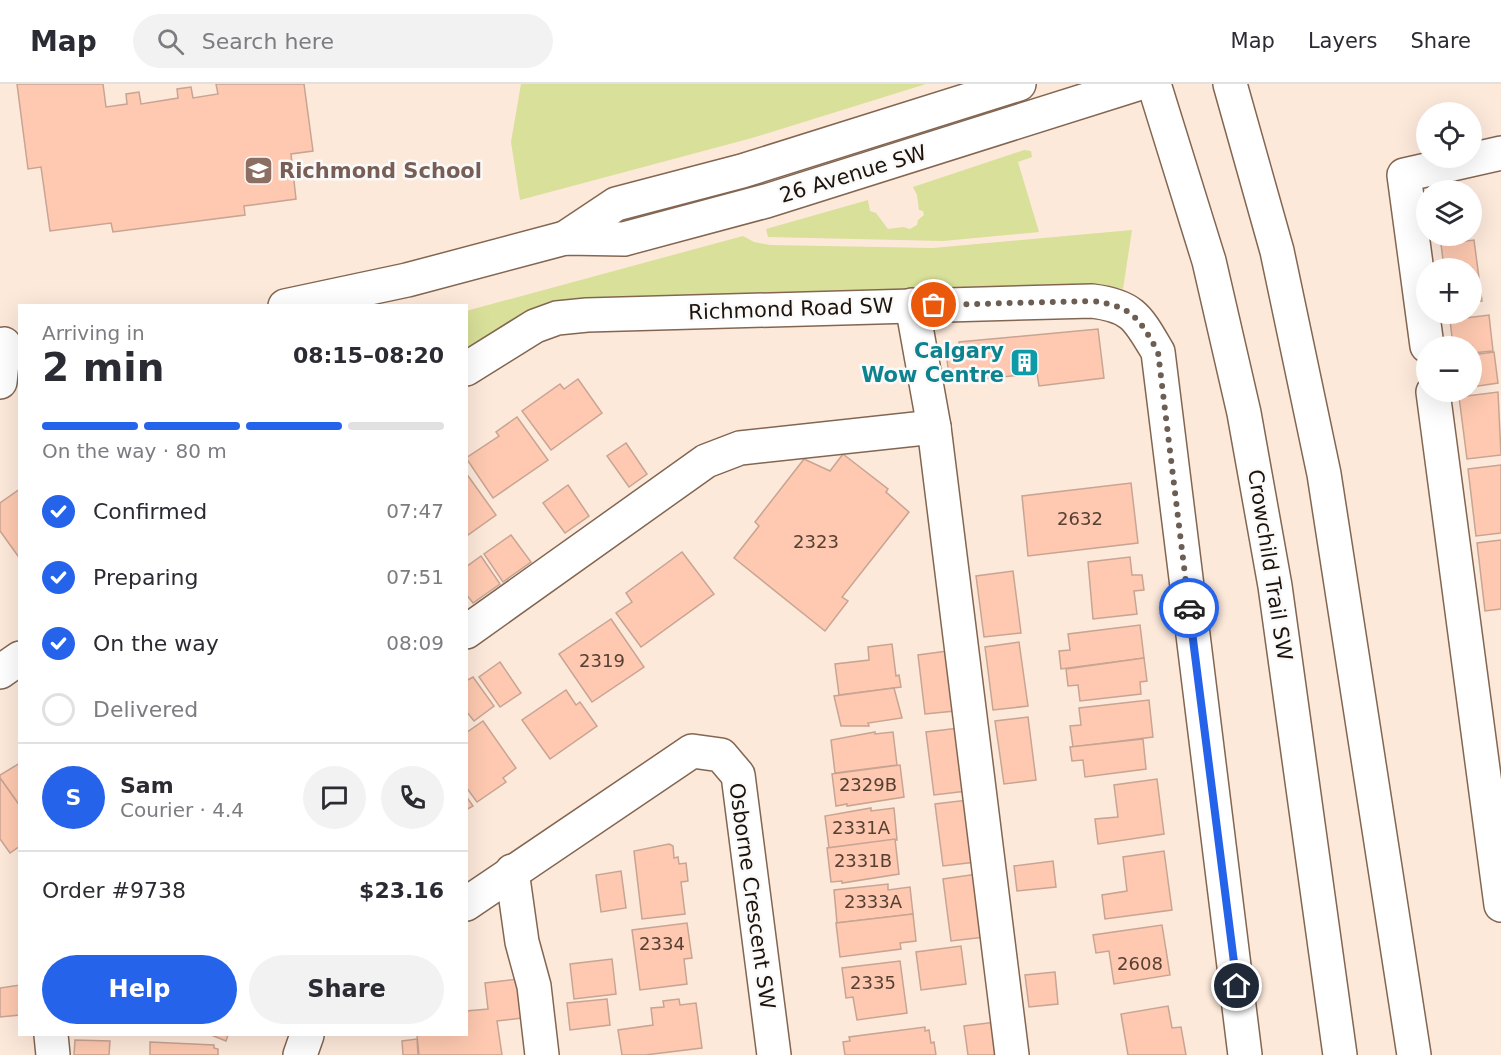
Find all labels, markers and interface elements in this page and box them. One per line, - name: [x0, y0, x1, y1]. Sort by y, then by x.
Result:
- search box: [133, 14, 553, 68]
- text: Map: [30, 25, 97, 58]
- icon: search: [154, 25, 187, 58]
- text: Search here: [202, 29, 334, 54]
- text: Map: [1231, 29, 1275, 53]
- text: Layers: [1308, 29, 1377, 53]
- text: Share: [1410, 29, 1471, 53]
- map controls: [1416, 102, 1482, 402]
- button: locate: [1416, 102, 1482, 168]
- street label: 26 Avenue SW: [777, 140, 929, 208]
- school or university icon: Richmond School: [242, 155, 274, 187]
- place label: Richmond School: [279, 159, 482, 183]
- button: layers: [1416, 180, 1482, 246]
- button: +: [1416, 258, 1482, 324]
- pin: [908, 279, 959, 330]
- icon: bag: [917, 288, 950, 321]
- street label: Richmond Road SW: [688, 293, 894, 325]
- text: Arriving in: [42, 321, 145, 345]
- button: −: [1416, 336, 1482, 402]
- place label: Calgary Wow Centre: [861, 339, 1004, 387]
- text: 08:15–08:20: [293, 343, 444, 368]
- text: 2 min: [42, 345, 164, 390]
- building icon: Calgary Wow Centre: [1009, 347, 1041, 379]
- text: On the way · 80 m: [42, 439, 227, 463]
- street label: Crowchild Trail SW: [1243, 468, 1297, 662]
- icon: check: [42, 495, 75, 528]
- text: Confirmed: [93, 499, 207, 524]
- text: 07:47: [386, 499, 444, 523]
- house number: 2632: [1057, 508, 1103, 529]
- house number: 2323: [793, 531, 839, 552]
- icon: check: [42, 561, 75, 594]
- text: Preparing: [93, 565, 199, 590]
- text: 07:51: [386, 565, 444, 589]
- courier: [1159, 578, 1219, 638]
- icon: car: [1173, 592, 1206, 625]
- icon: check: [42, 627, 75, 660]
- text: On the way: [93, 631, 219, 656]
- text: 08:09: [386, 631, 444, 655]
- house number: 2319: [579, 650, 625, 671]
- text: Delivered: [93, 697, 198, 722]
- button: chat: [303, 766, 366, 829]
- button: phone: [381, 766, 444, 829]
- text: Sam: [120, 773, 174, 798]
- house number: 2329B: [839, 774, 897, 795]
- street label: Osborne Crescent SW: [724, 781, 780, 1011]
- text: S: [66, 785, 81, 810]
- text: Courier · 4.4: [120, 798, 244, 822]
- house number: 2331A: [832, 817, 891, 838]
- house number: 2331B: [834, 850, 892, 871]
- text: Order #9738: [42, 878, 186, 903]
- text: $23.16: [359, 878, 444, 903]
- house number: 2333A: [844, 891, 903, 912]
- house number: 2334: [639, 933, 685, 954]
- house number: 2608: [1117, 953, 1163, 974]
- button: Help: [42, 955, 237, 1024]
- button: Share: [249, 955, 444, 1024]
- pin: [1211, 960, 1262, 1011]
- icon: home: [1220, 969, 1253, 1002]
- house number: 2335: [850, 972, 896, 993]

